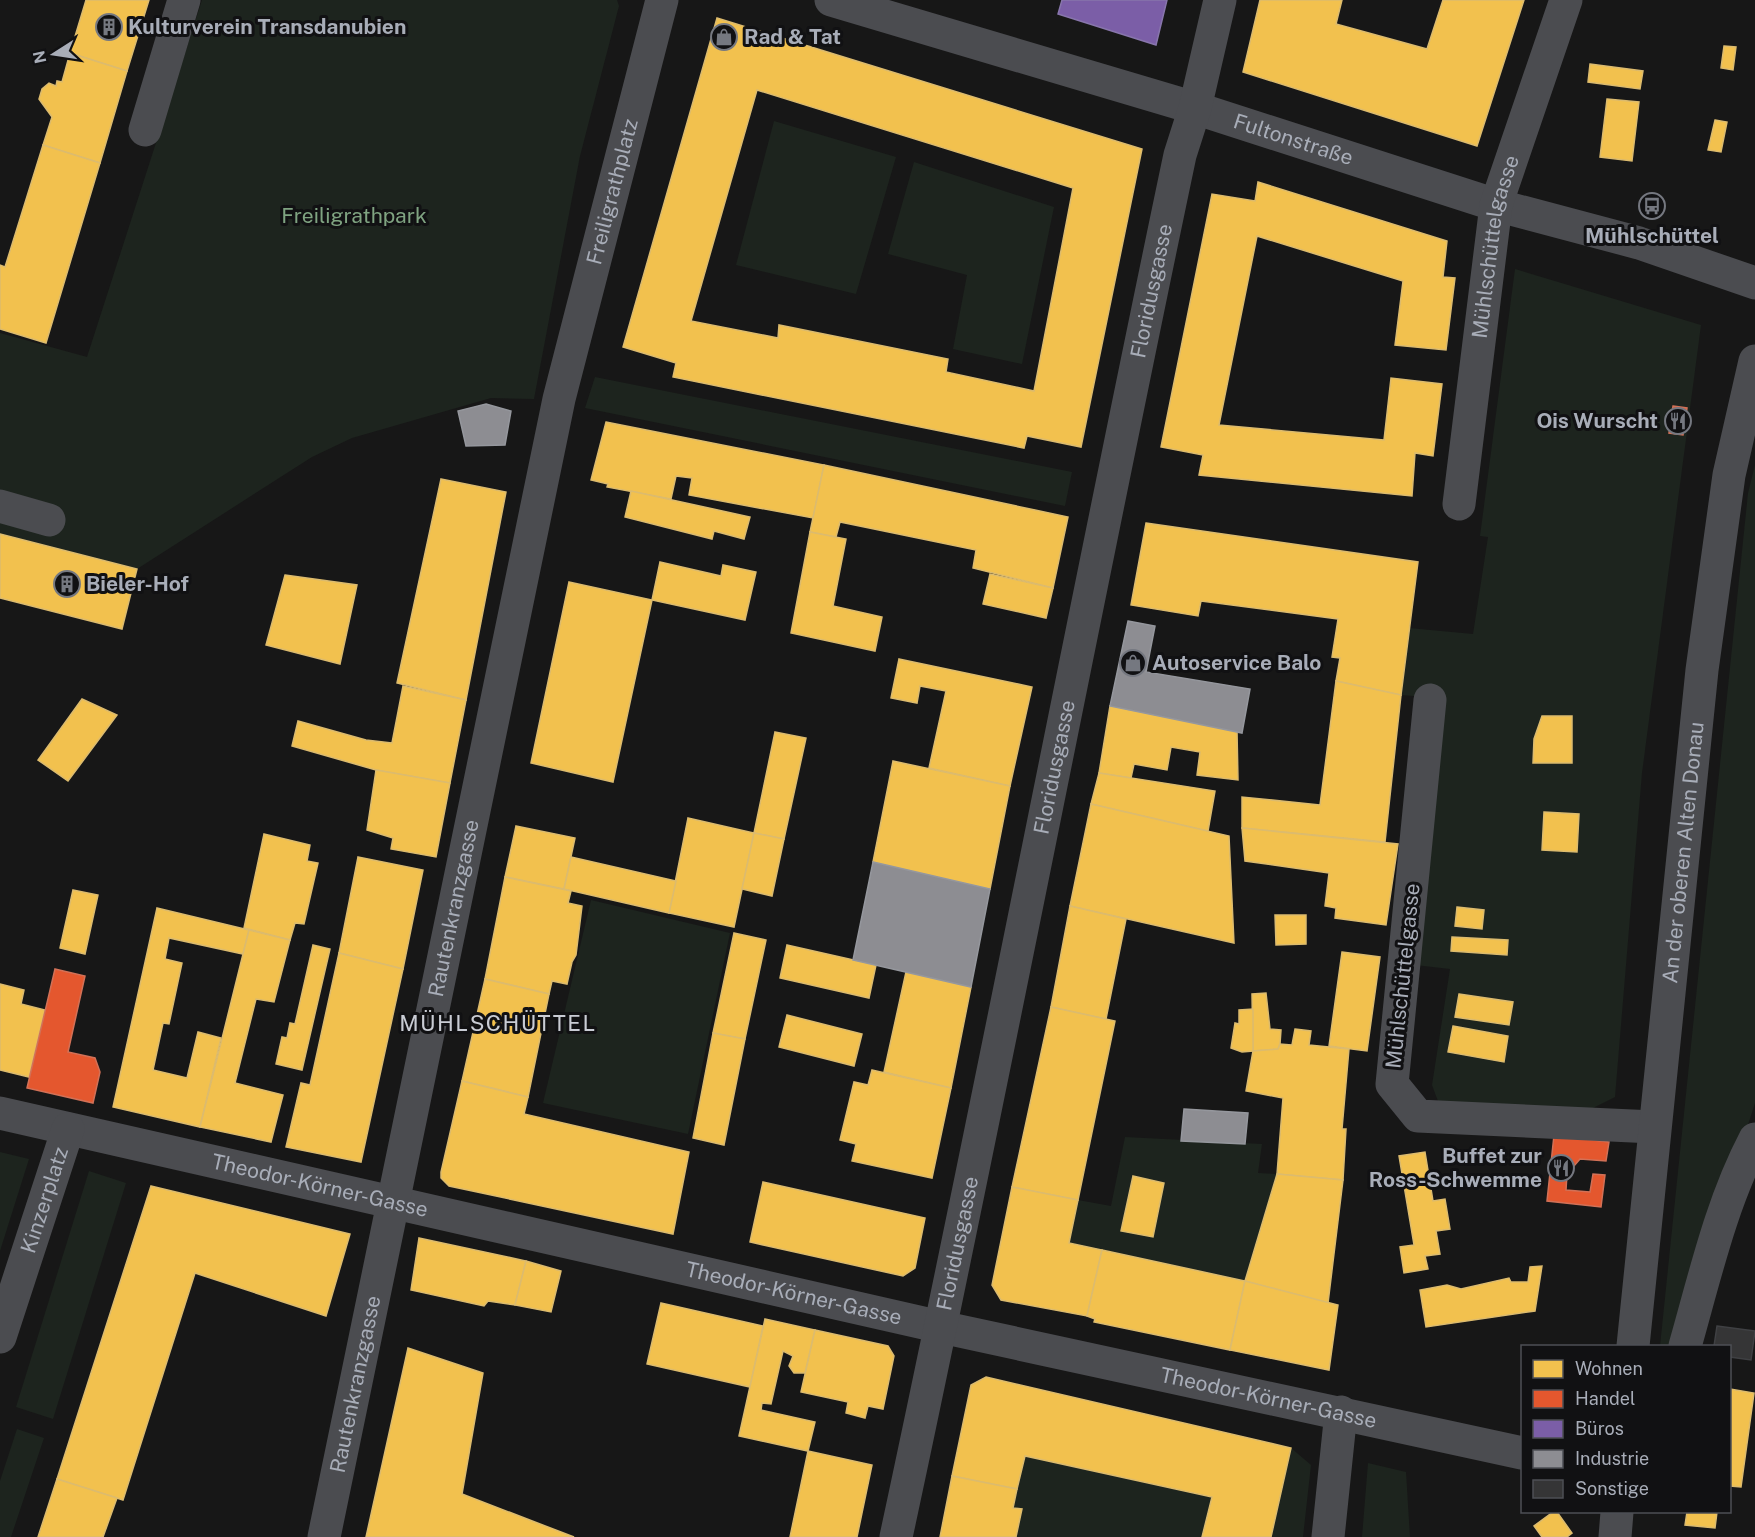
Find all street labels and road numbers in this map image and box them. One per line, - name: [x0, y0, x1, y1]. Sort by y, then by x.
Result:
- street label: Fultonstraße: [1231, 108, 1356, 170]
- street label: Freiligrathplatz: [581, 116, 643, 267]
- street label: Mühlschüttelgasse: [1467, 152, 1524, 340]
- street label: Floridusgasse: [1125, 222, 1177, 360]
- street label: Floridusgasse: [1028, 698, 1080, 836]
- street label: An der oberen Alten Donau: [1657, 721, 1709, 984]
- street label: Rautenkranzgasse: [423, 817, 484, 999]
- street label: Mühlschüttelgasse: [1380, 882, 1425, 1070]
- street label: Kinzerplatz: [15, 1144, 73, 1256]
- street label: Theodor-Körner-Gasse: [209, 1149, 430, 1222]
- street label: Floridusgasse: [931, 1174, 983, 1313]
- street label: Theodor-Körner-Gasse: [683, 1256, 904, 1330]
- street label: Rautenkranzgasse: [325, 1293, 386, 1475]
- street label: Theodor-Körner-Gasse: [1158, 1362, 1379, 1433]

